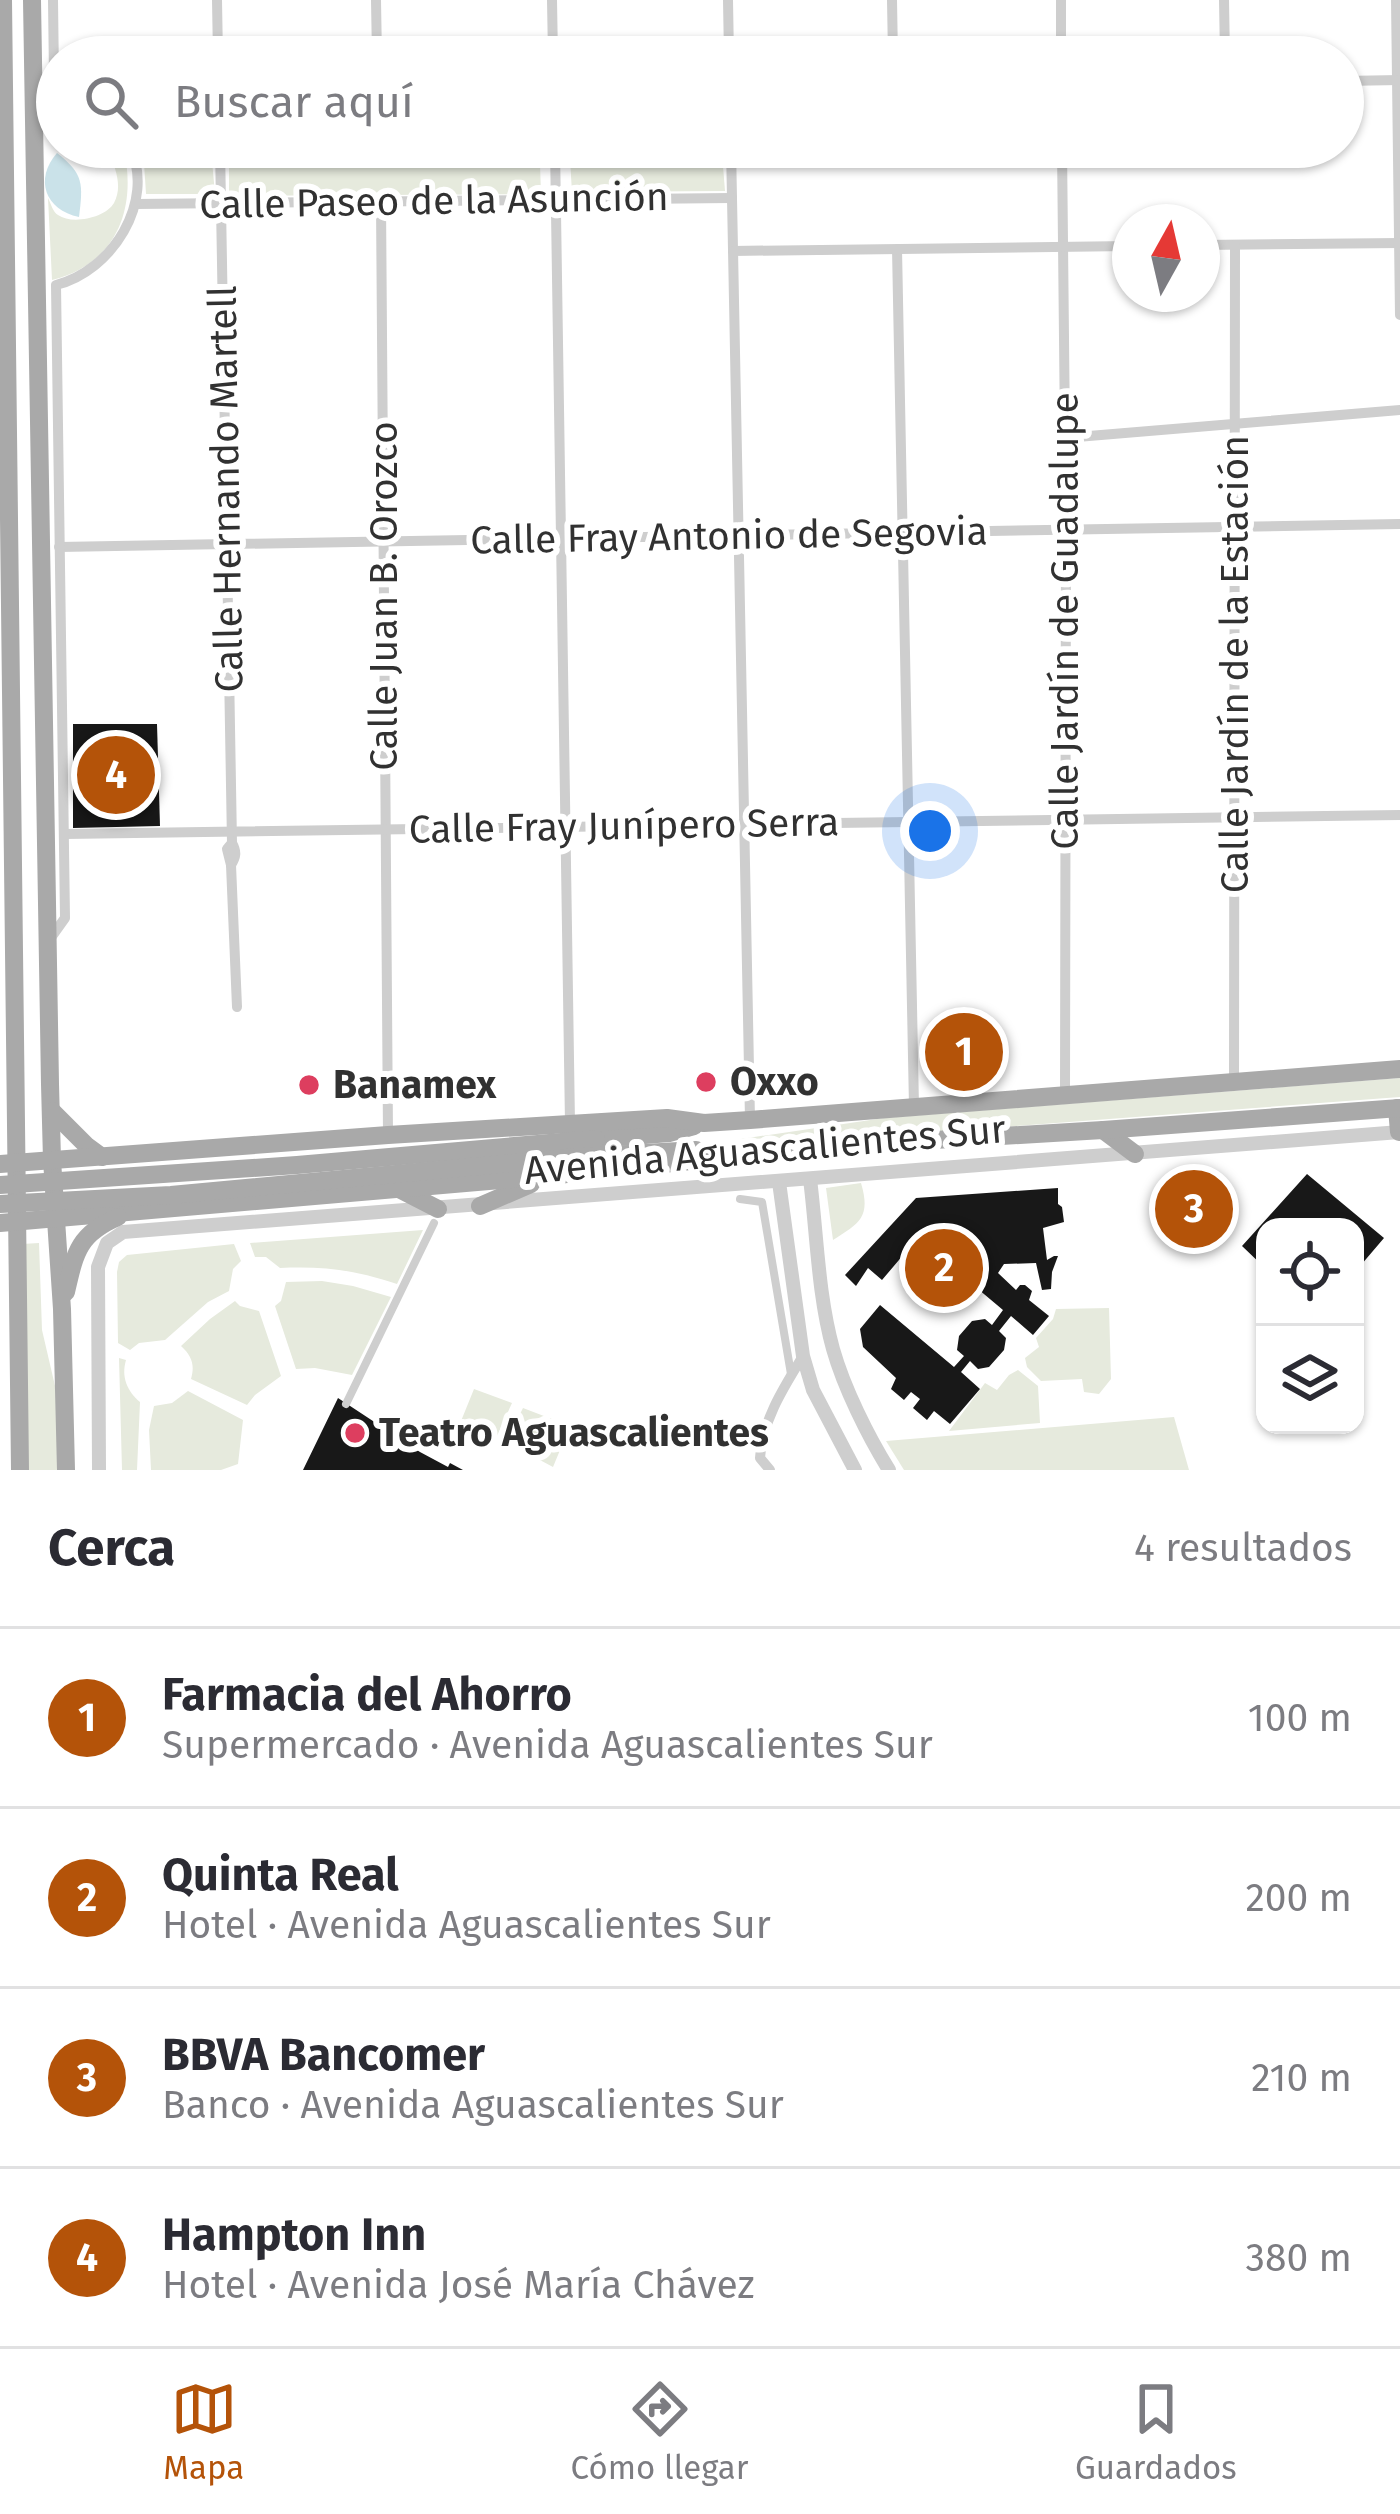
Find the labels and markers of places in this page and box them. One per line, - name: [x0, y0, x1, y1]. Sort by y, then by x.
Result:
- pin: 4: [77, 730, 155, 820]
- pin: 1: [925, 1007, 1003, 1097]
- place label: Oxxo: [730, 1059, 819, 1105]
- place label: Banamex: [333, 1062, 497, 1108]
- marker: Oxxo: [693, 1069, 719, 1095]
- marker: Banamex: [296, 1072, 322, 1098]
- pin: 3: [1155, 1164, 1233, 1254]
- pin: 2: [905, 1223, 983, 1313]
- place label: Teatro Aguascalientes: [379, 1410, 769, 1456]
- marker: Teatro Aguascalientes: [342, 1420, 368, 1446]

